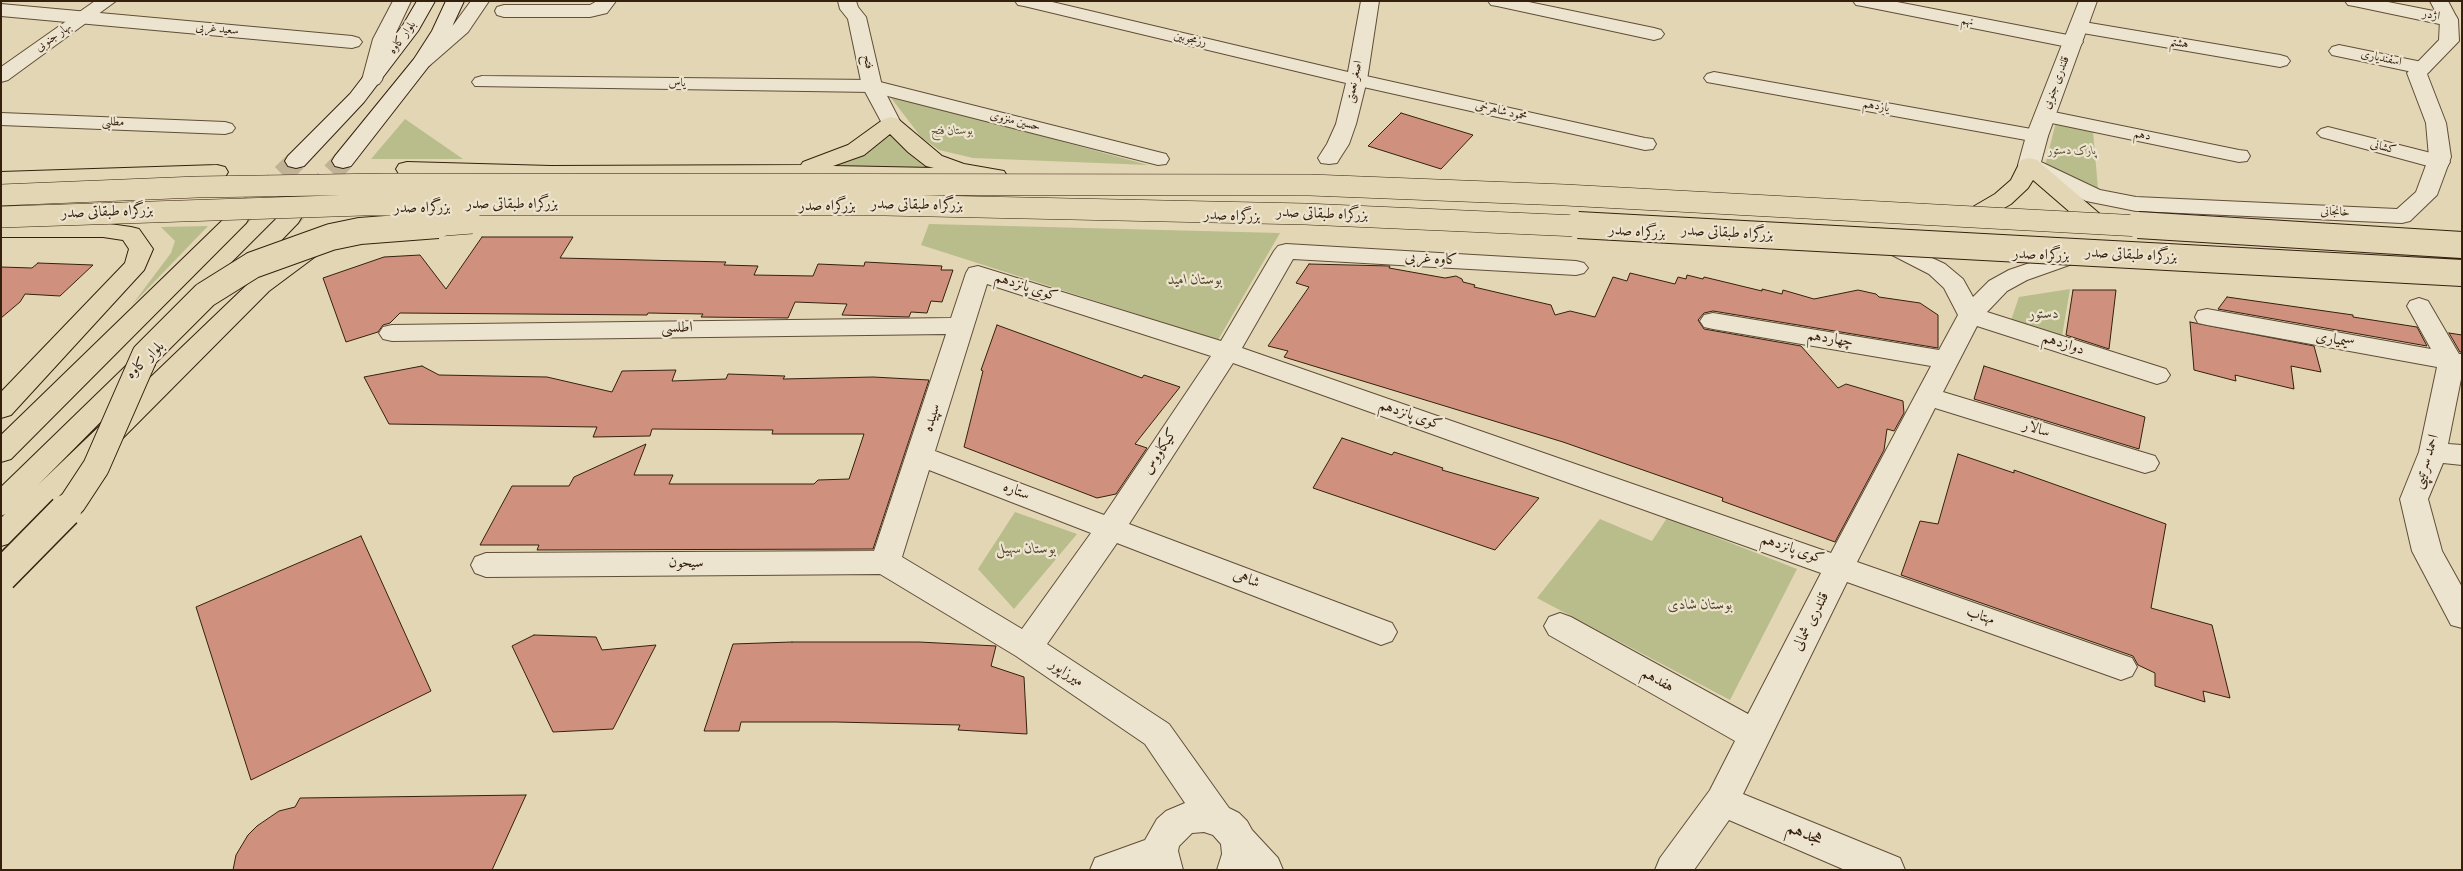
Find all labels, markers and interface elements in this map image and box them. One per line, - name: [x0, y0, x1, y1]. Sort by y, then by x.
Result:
- street label: اژدر: [2421, 7, 2441, 25]
- street label: نهم: [1959, 14, 1975, 30]
- street label: بلوار کاوه: [386, 19, 420, 57]
- street label: بهار جنوبی: [33, 20, 75, 56]
- street label: سعید غربی: [195, 21, 239, 39]
- street label: رزمجوبین: [1172, 29, 1208, 51]
- street label: هشتم: [2168, 35, 2190, 53]
- street label: اسفندیاری: [2359, 48, 2403, 70]
- street label: فتح: [858, 54, 876, 70]
- street label: قلندری جنوبی: [2040, 54, 2074, 112]
- street label: اصغر نعمتی: [1344, 60, 1366, 104]
- street label: یاس: [668, 77, 686, 91]
- street label: یازدهم: [1862, 98, 1890, 116]
- street label: محمود شاهرخی: [1474, 99, 1528, 125]
- street label: حسین منزوی: [988, 109, 1042, 135]
- street label: مطلبی: [102, 115, 124, 131]
- park label: بوستان فتح: [931, 125, 973, 139]
- street label: دهم: [2132, 127, 2152, 145]
- street label: کشانی: [2368, 138, 2398, 158]
- park label: پارک دستور: [2048, 145, 2096, 159]
- street label: بزرگراه طبقاتی صدر: [466, 196, 558, 214]
- street label: بزرگراه طبقاتی صدر: [871, 196, 963, 216]
- street label: بزرگراه صدر: [799, 198, 855, 216]
- street label: بزرگراه صدر: [394, 200, 450, 218]
- street label: بزرگراه طبقاتی صدر: [61, 202, 153, 224]
- street label: بزرگراه طبقاتی صدر: [1276, 204, 1368, 226]
- street label: خانجانی: [2320, 205, 2350, 221]
- street label: بزرگراه صدر: [1203, 207, 1261, 227]
- street label: بزرگراه صدر: [1608, 222, 1666, 244]
- street label: بزرگراه طبقاتی صدر: [1681, 223, 1773, 245]
- street label: بزرگراه طبقاتی صدر: [2085, 245, 2177, 267]
- street label: بزرگراه صدر: [2012, 246, 2070, 266]
- street label: کاوه غربی: [1404, 250, 1458, 270]
- street label: کوی پانزدهم: [992, 269, 1060, 307]
- park label: بوستان امید: [1168, 272, 1222, 290]
- park label: دستور: [2029, 306, 2059, 324]
- street label: اطلسی: [661, 320, 693, 338]
- street label: چهاردهم: [1806, 327, 1854, 353]
- street label: سیمیاری: [2314, 329, 2356, 353]
- street label: دوازدهم: [2040, 330, 2086, 360]
- street label: بلوار کاوه: [123, 338, 169, 384]
- street label: کوی پانزدهم: [1376, 397, 1444, 435]
- street label: سپیده: [920, 402, 946, 434]
- street label: سالار: [2020, 417, 2052, 443]
- street label: کیکاووس: [1140, 426, 1182, 478]
- street label: احمد سرتیپی: [2410, 433, 2444, 491]
- street label: ستاره: [1000, 479, 1032, 505]
- street label: کوی پانزدهم: [1758, 531, 1826, 569]
- park label: بوستان سهیل: [996, 541, 1056, 559]
- street label: سیحون: [668, 555, 704, 573]
- street label: شاهی: [1230, 567, 1262, 593]
- street label: قلندری شمالی: [1790, 590, 1834, 654]
- park label: بوستان شادی: [1667, 597, 1733, 615]
- street label: مهتاب: [1963, 604, 1997, 630]
- street label: میرزاپور: [1045, 656, 1087, 692]
- street label: هفدهم: [1638, 665, 1676, 697]
- street label: هجدهم: [1782, 818, 1826, 852]

